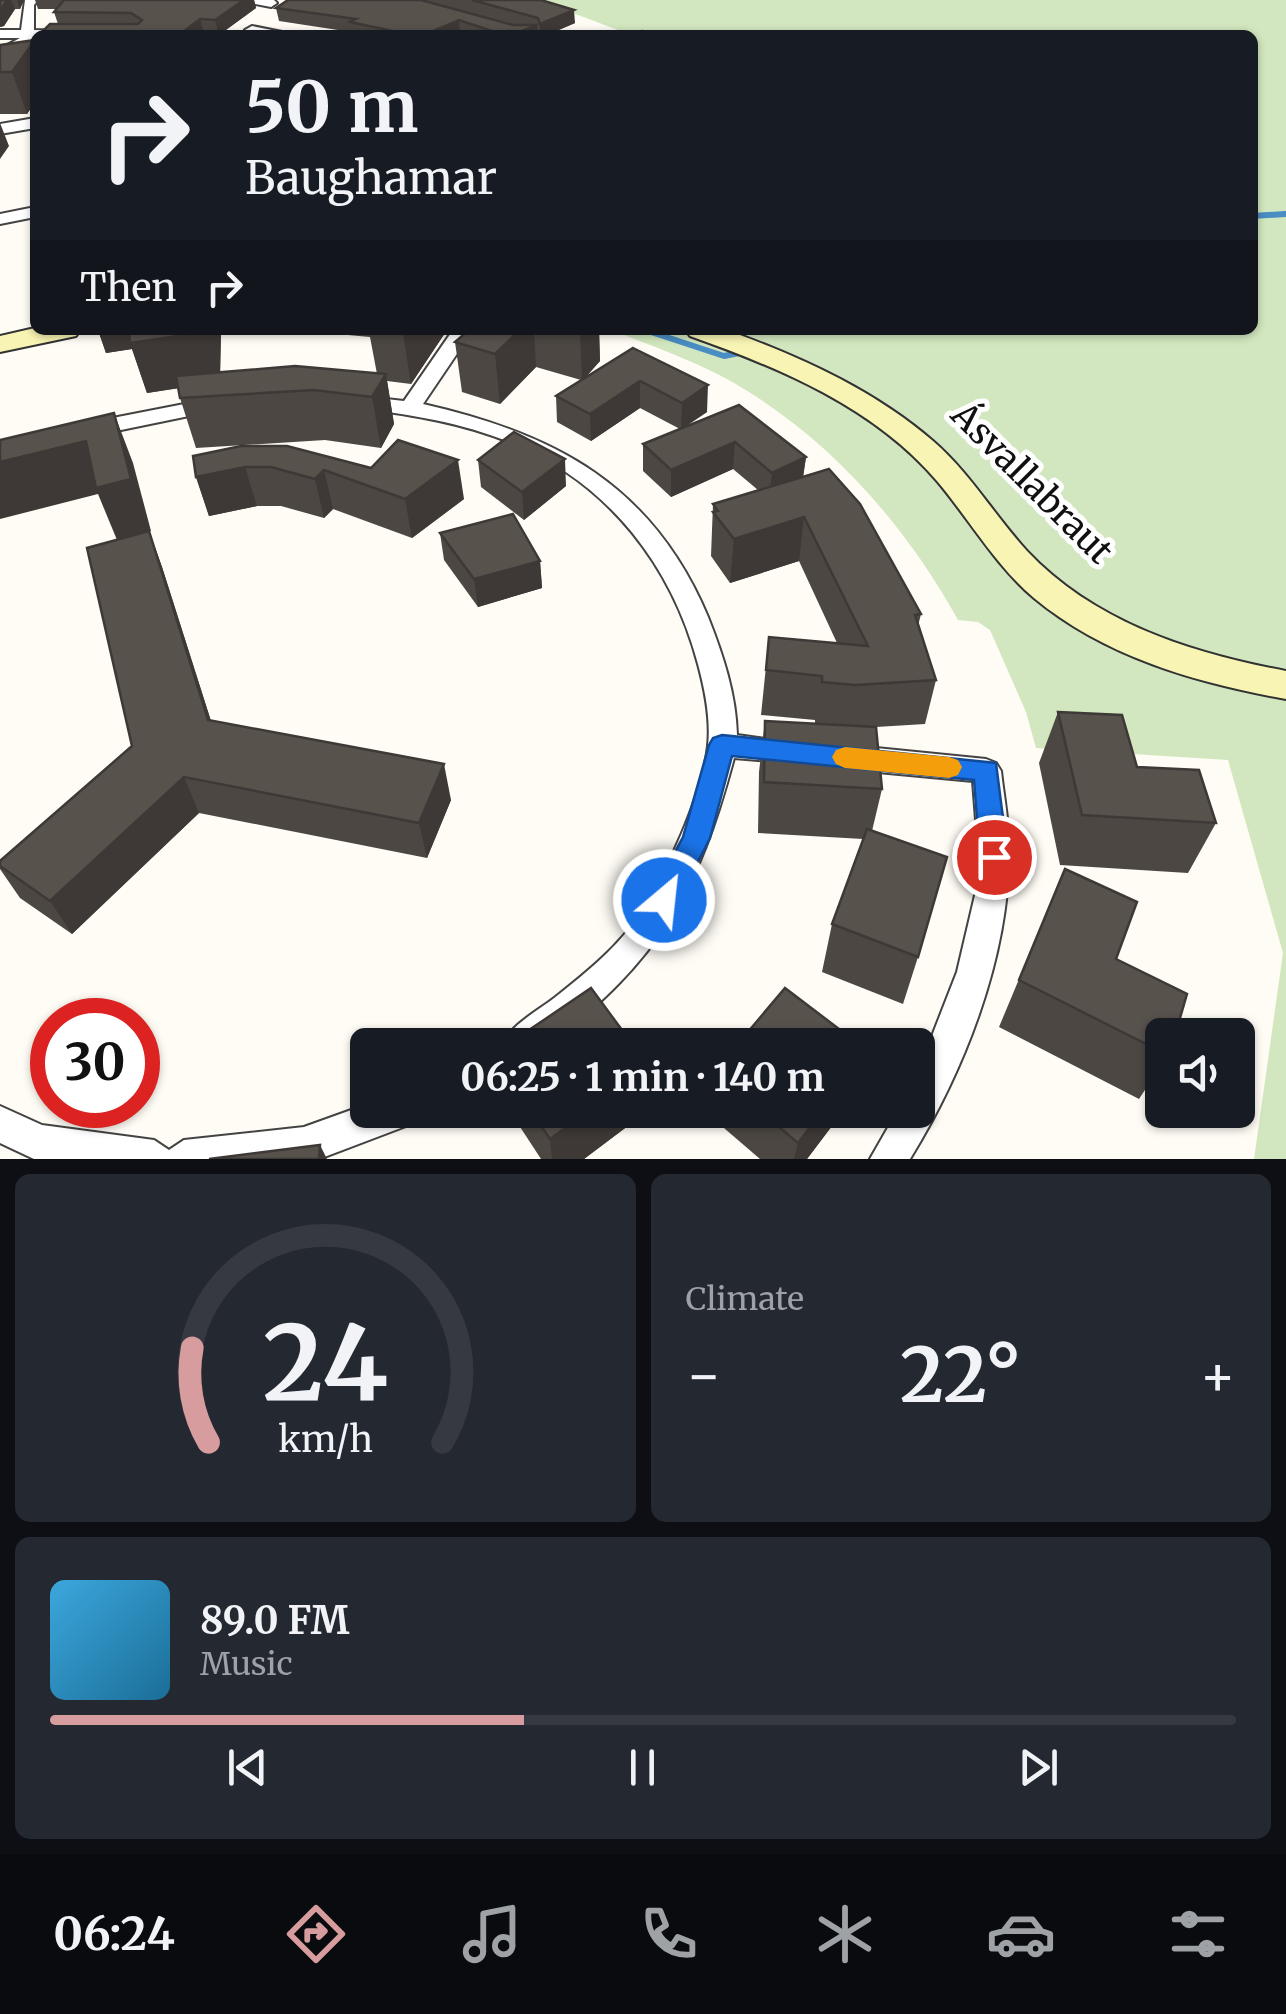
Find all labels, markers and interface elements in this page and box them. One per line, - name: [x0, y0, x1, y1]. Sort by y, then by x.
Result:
- text: 50 m: [245, 63, 418, 151]
- icon: right: [80, 70, 210, 200]
- text: Baughamar: [245, 150, 497, 206]
- icon: right: [197, 260, 252, 315]
- text: Then: [80, 264, 177, 311]
- street label: Ásvallabraut: [941, 392, 1123, 573]
- pin: [952, 815, 1037, 900]
- icon: arrive: [967, 830, 1022, 885]
- position arrow: [612, 848, 716, 952]
- speed limit sign: 30: [30, 998, 160, 1128]
- map controls: [1145, 1018, 1255, 1128]
- button: sound: [1145, 1018, 1255, 1128]
- text: 06:25 · 1 min · 140 m: [460, 1054, 825, 1101]
- text: Climate: [686, 1279, 804, 1319]
- text: 24: [263, 1298, 388, 1428]
- text: 22°: [900, 1328, 1022, 1422]
- text: −: [686, 1341, 722, 1410]
- text: +: [1199, 1341, 1236, 1410]
- text: km/h: [278, 1417, 373, 1462]
- text: 89.0 FM: [200, 1597, 349, 1644]
- text: Music: [200, 1644, 293, 1684]
- icon: previous: [220, 1740, 275, 1795]
- icon: pause: [615, 1740, 670, 1795]
- icon: next: [1011, 1740, 1066, 1795]
- icon: directions: [281, 1899, 351, 1969]
- icon: music: [457, 1899, 527, 1969]
- icon: phone: [634, 1899, 704, 1969]
- icon: climate: [810, 1899, 880, 1969]
- icon: car: [986, 1899, 1056, 1969]
- icon: filters: [1163, 1899, 1233, 1969]
- text: 06:24: [53, 1906, 175, 1962]

